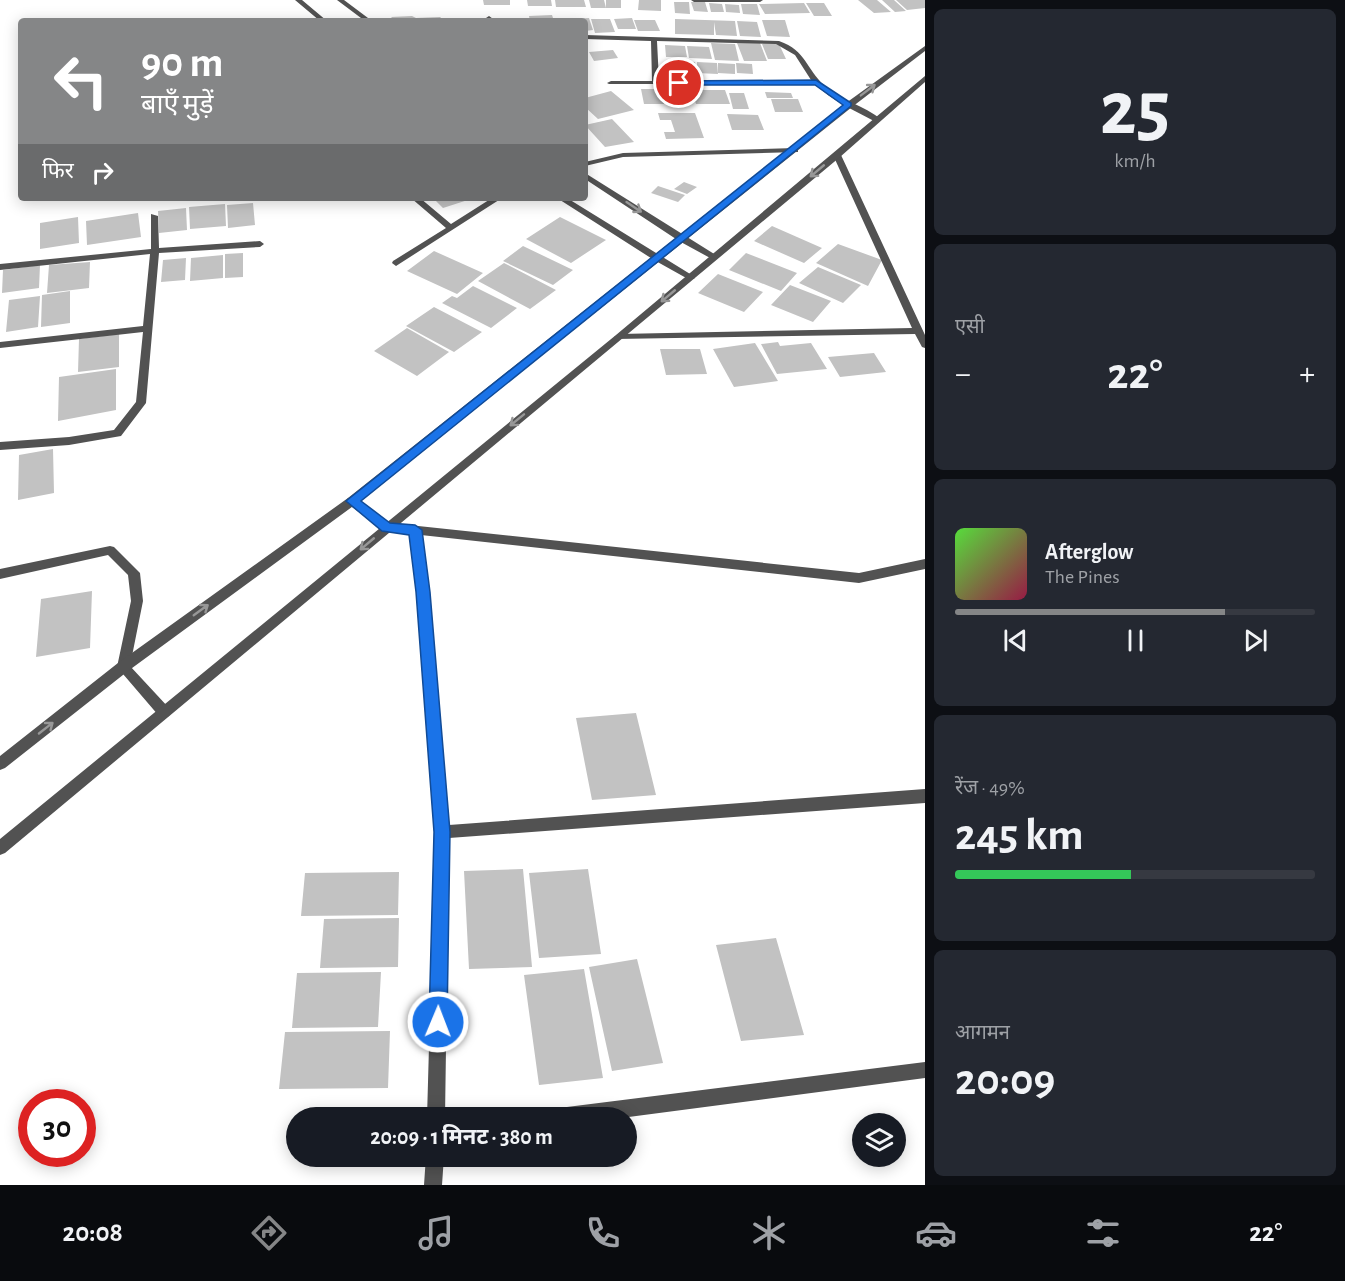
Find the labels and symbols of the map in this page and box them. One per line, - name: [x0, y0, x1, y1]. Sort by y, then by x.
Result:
- pin: [653, 57, 704, 108]
- one-way arrow: [860, 84, 876, 96]
- one-way arrow: [809, 165, 825, 178]
- one-way arrow: [625, 201, 641, 213]
- one-way arrow: [661, 289, 676, 303]
- one-way arrow: [509, 414, 525, 427]
- one-way arrow: [359, 537, 375, 550]
- one-way arrow: [193, 604, 209, 617]
- one-way arrow: [38, 722, 54, 735]
- position arrow: [406, 990, 470, 1054]
- speed limit sign: 30: [18, 1089, 96, 1167]

